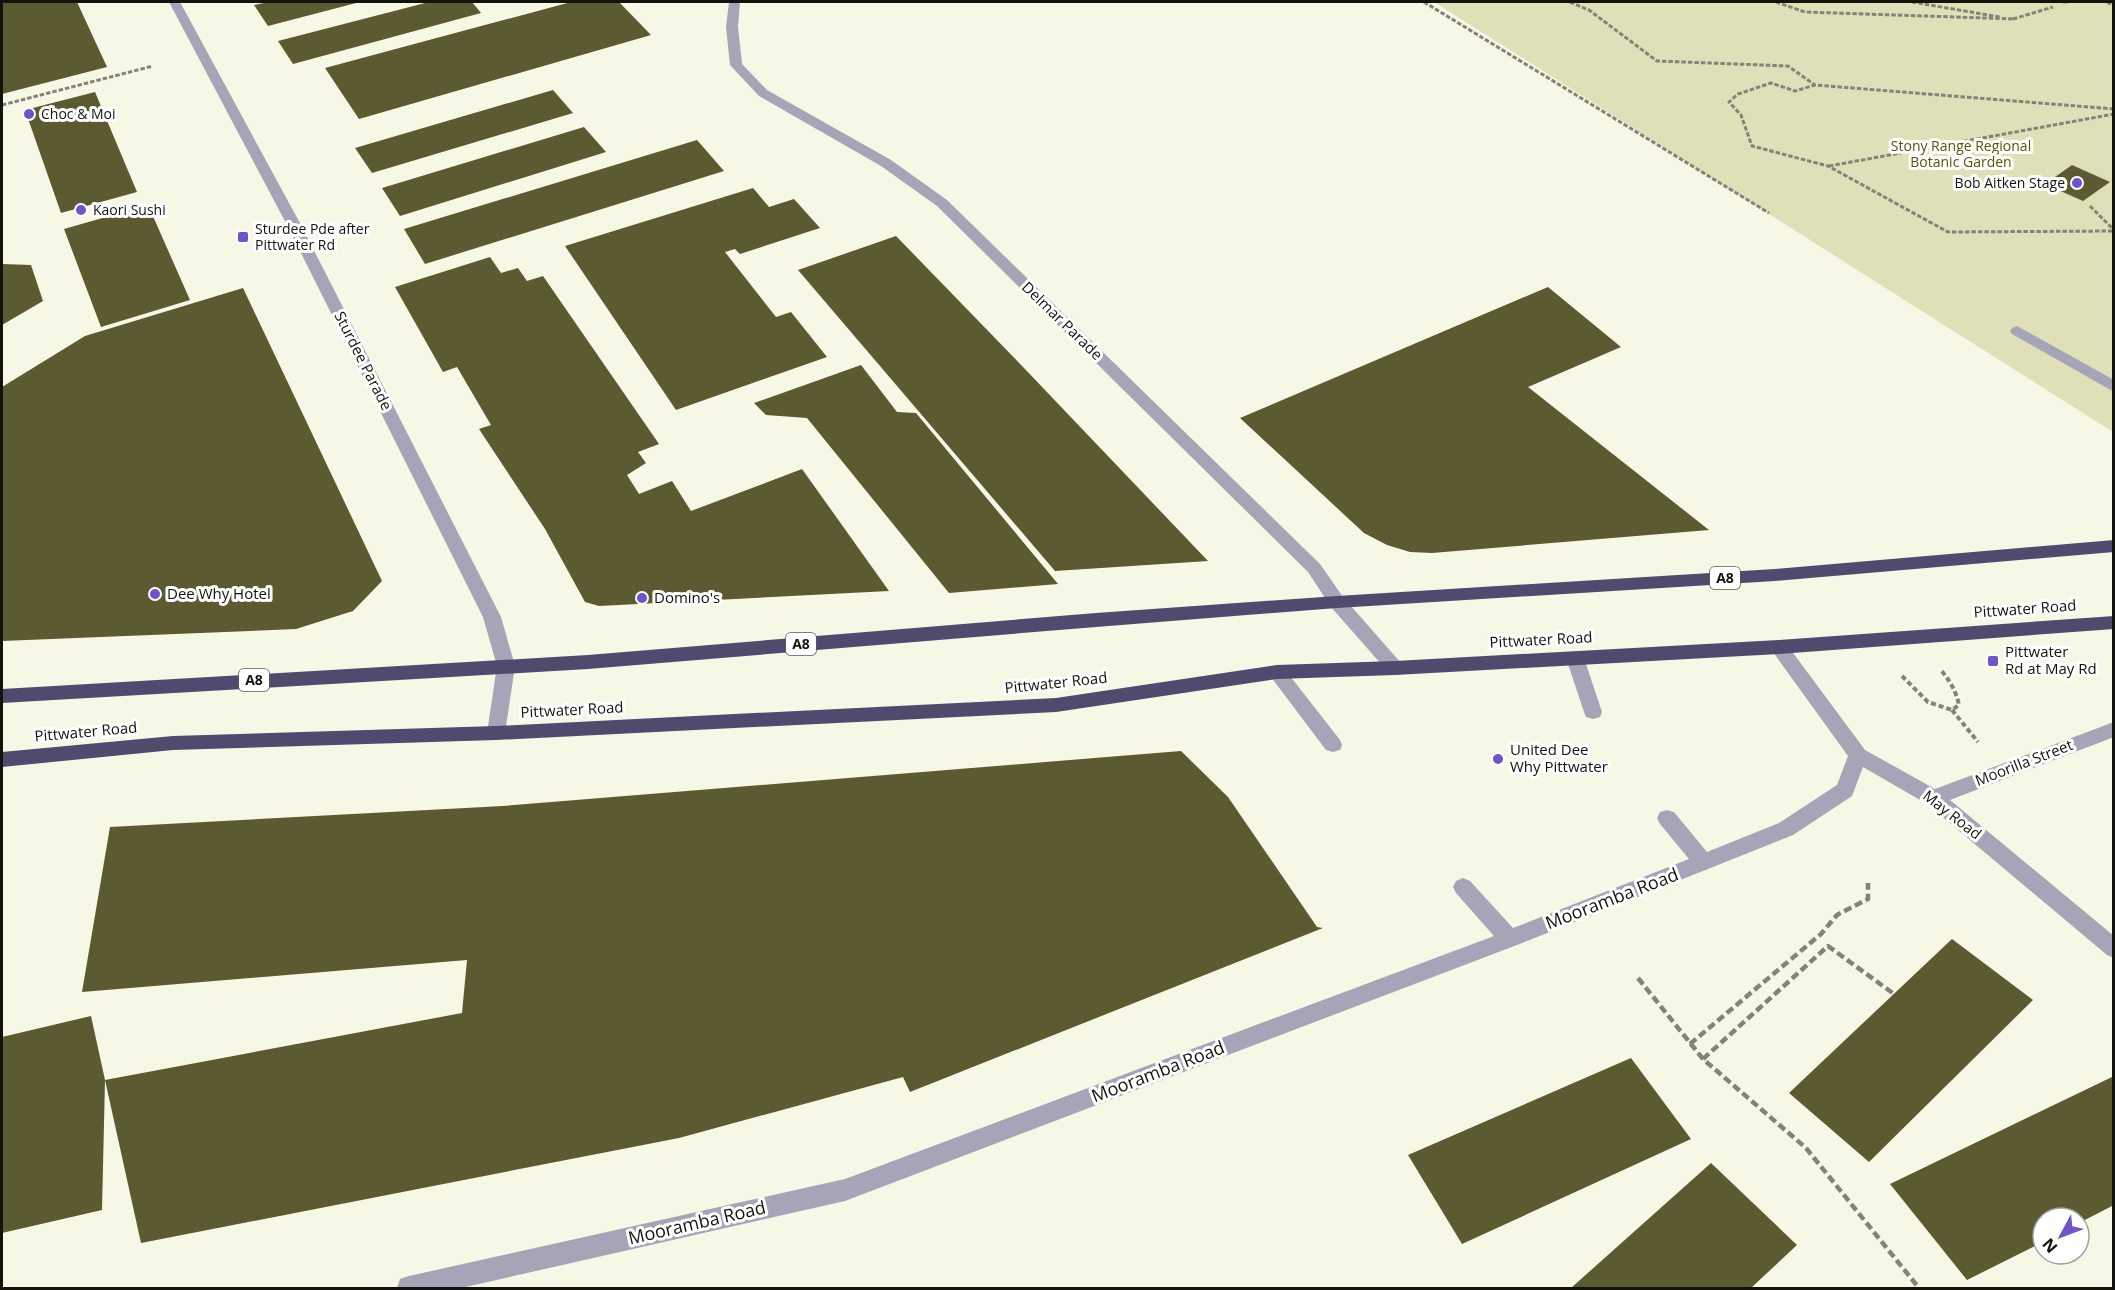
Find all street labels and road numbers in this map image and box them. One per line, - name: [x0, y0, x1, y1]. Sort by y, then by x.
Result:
- street label: Delmar Parade: [1018, 277, 1107, 364]
- street label: Sturdee Parade: [330, 308, 397, 413]
- road number: A8: [1710, 567, 1740, 589]
- street label: Pittwater Road: [1973, 594, 2077, 622]
- street label: Pittwater Road: [1489, 626, 1593, 652]
- road number: A8: [786, 633, 816, 655]
- street label: Pittwater Road: [1004, 667, 1108, 697]
- road number: A8: [239, 669, 269, 691]
- street label: Pittwater Road: [520, 696, 624, 722]
- street label: Pittwater Road: [34, 717, 138, 745]
- street label: Moorilla Street: [1972, 734, 2075, 790]
- street label: May Road: [1919, 785, 1986, 843]
- street label: Mooramba Road: [1542, 862, 1682, 934]
- street label: Mooramba Road: [1088, 1035, 1228, 1107]
- street label: Mooramba Road: [626, 1195, 768, 1250]

